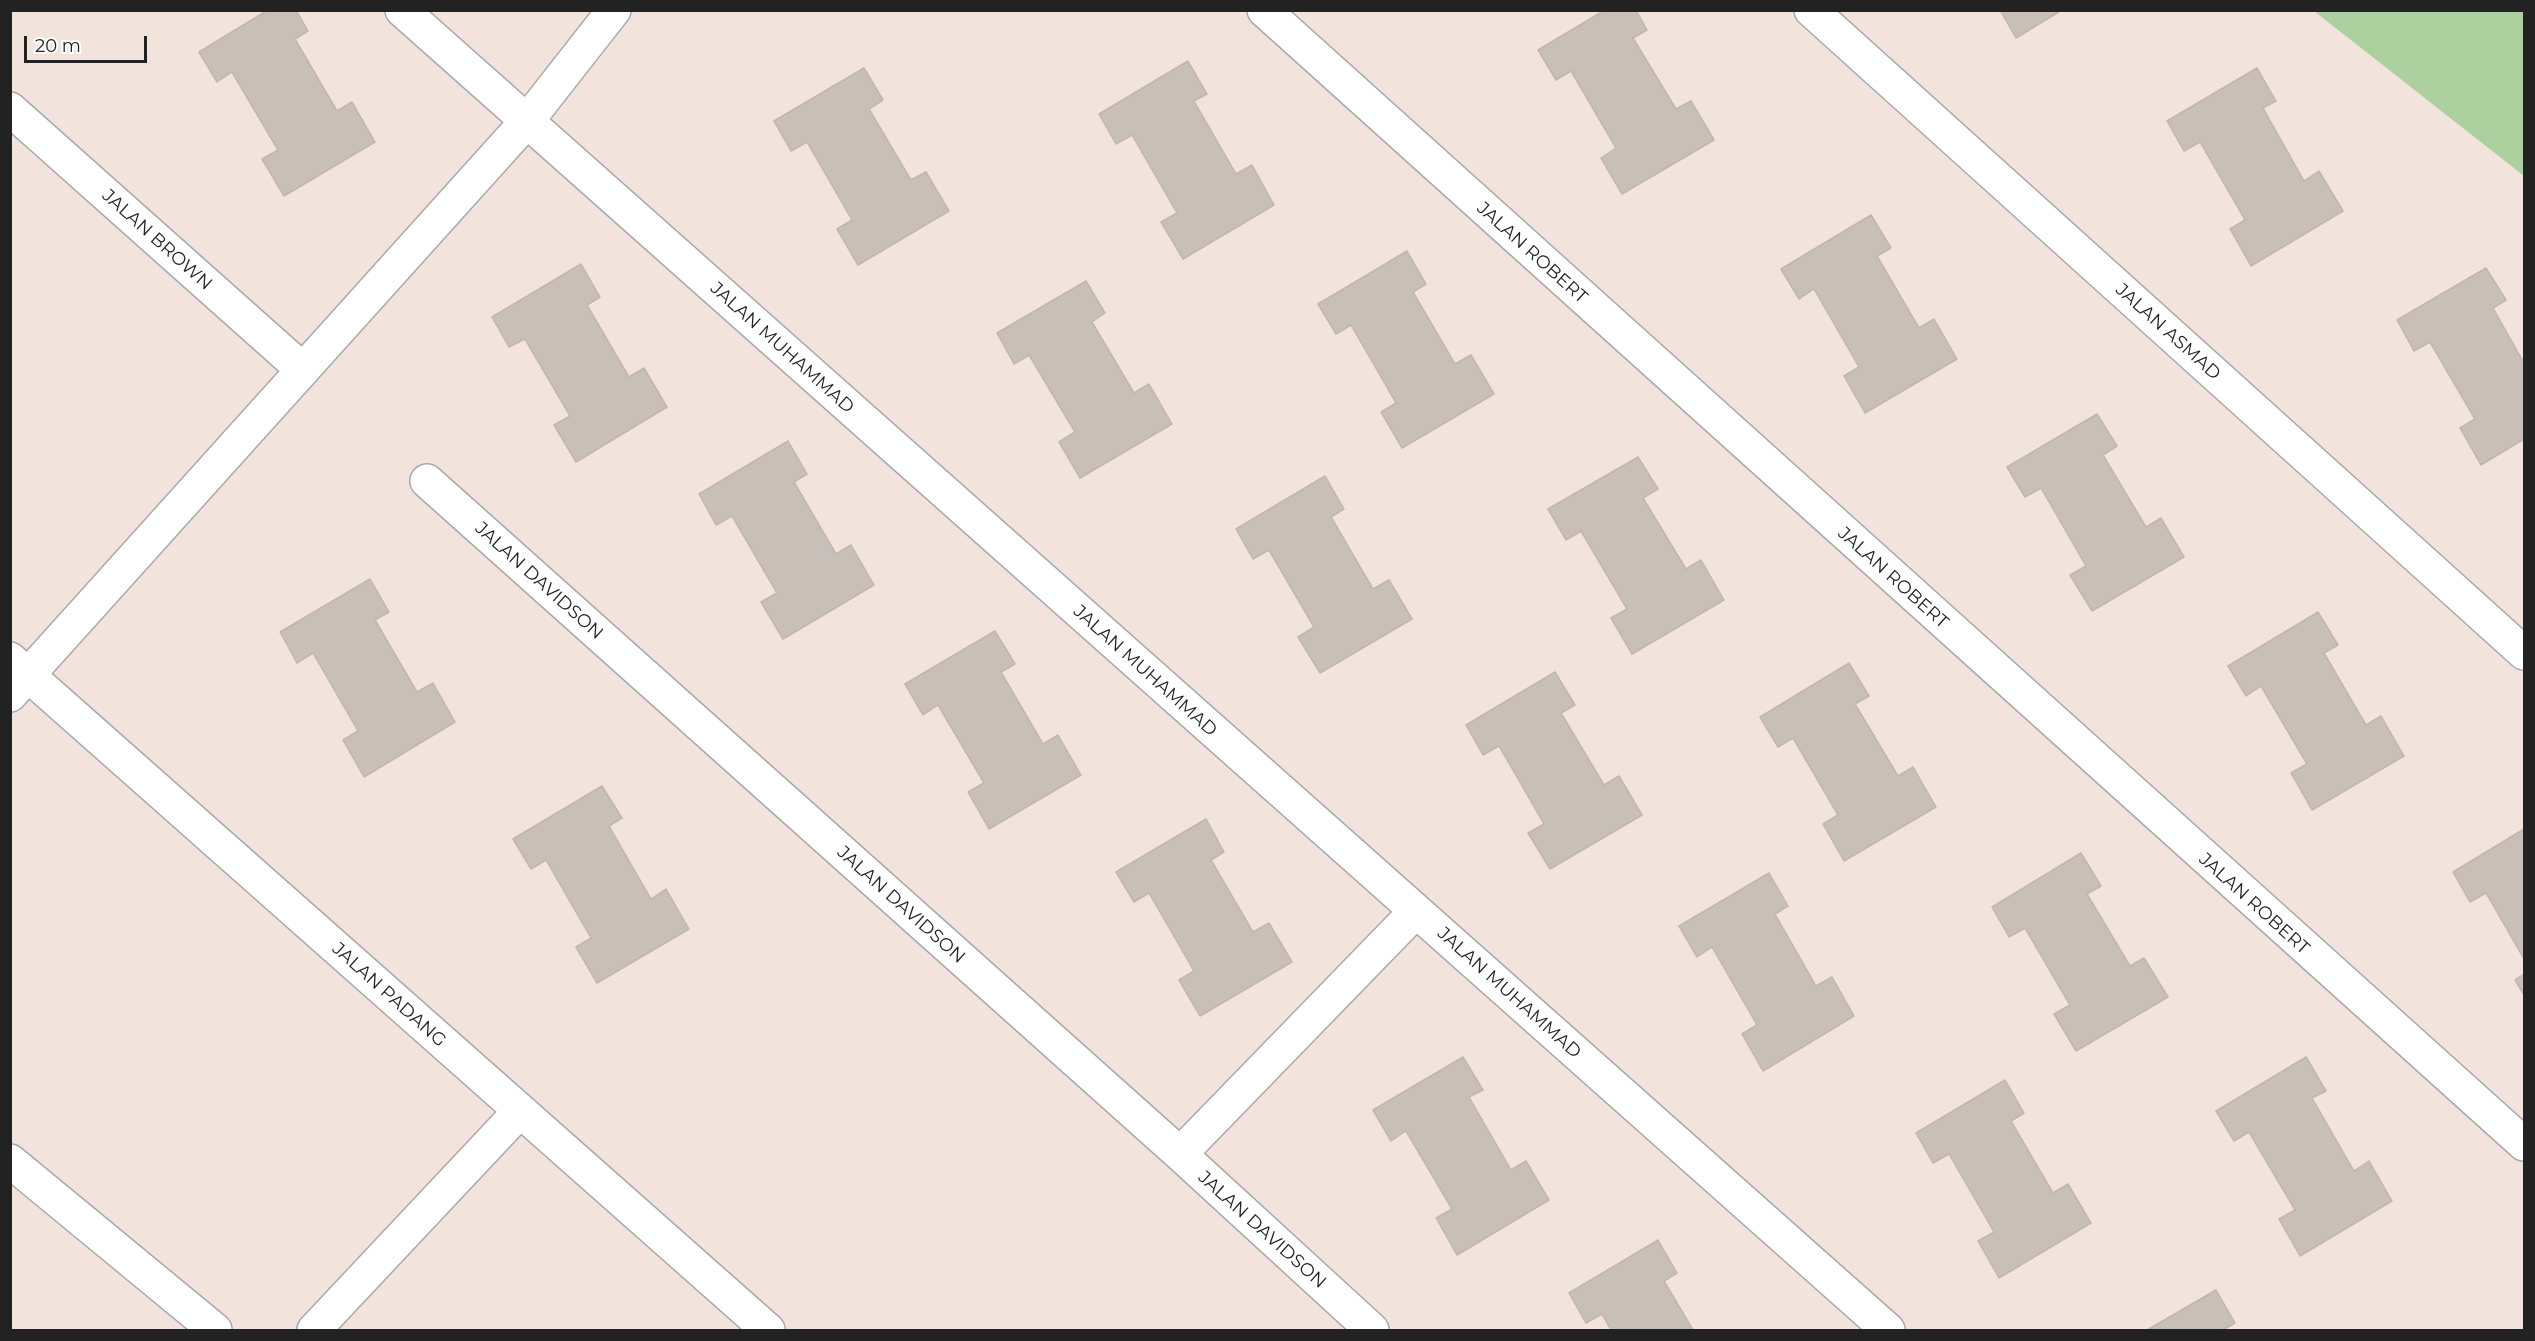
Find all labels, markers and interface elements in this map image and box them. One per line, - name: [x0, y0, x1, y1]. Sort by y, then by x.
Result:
- scale bar: [27, 24, 150, 62]
- text: 20 m: [35, 35, 81, 57]
- street label: JALAN BROWN: [98, 185, 216, 295]
- street label: JALAN ROBERT: [1472, 198, 1592, 308]
- street label: JALAN MUHAMMAD: [706, 278, 858, 418]
- street label: JALAN ASMAD: [2111, 279, 2225, 385]
- street label: JALAN DAVIDSON: [471, 518, 607, 644]
- street label: JALAN ROBERT: [1833, 523, 1953, 633]
- street label: JALAN MUHAMMAD: [1069, 601, 1221, 741]
- street label: JALAN DAVIDSON: [833, 842, 969, 968]
- street label: JALAN ROBERT: [2194, 849, 2314, 959]
- street label: JALAN MUHAMMAD: [1433, 923, 1585, 1063]
- street label: JALAN PADANG: [328, 938, 450, 1052]
- street label: JALAN DAVIDSON: [1194, 1167, 1330, 1293]

